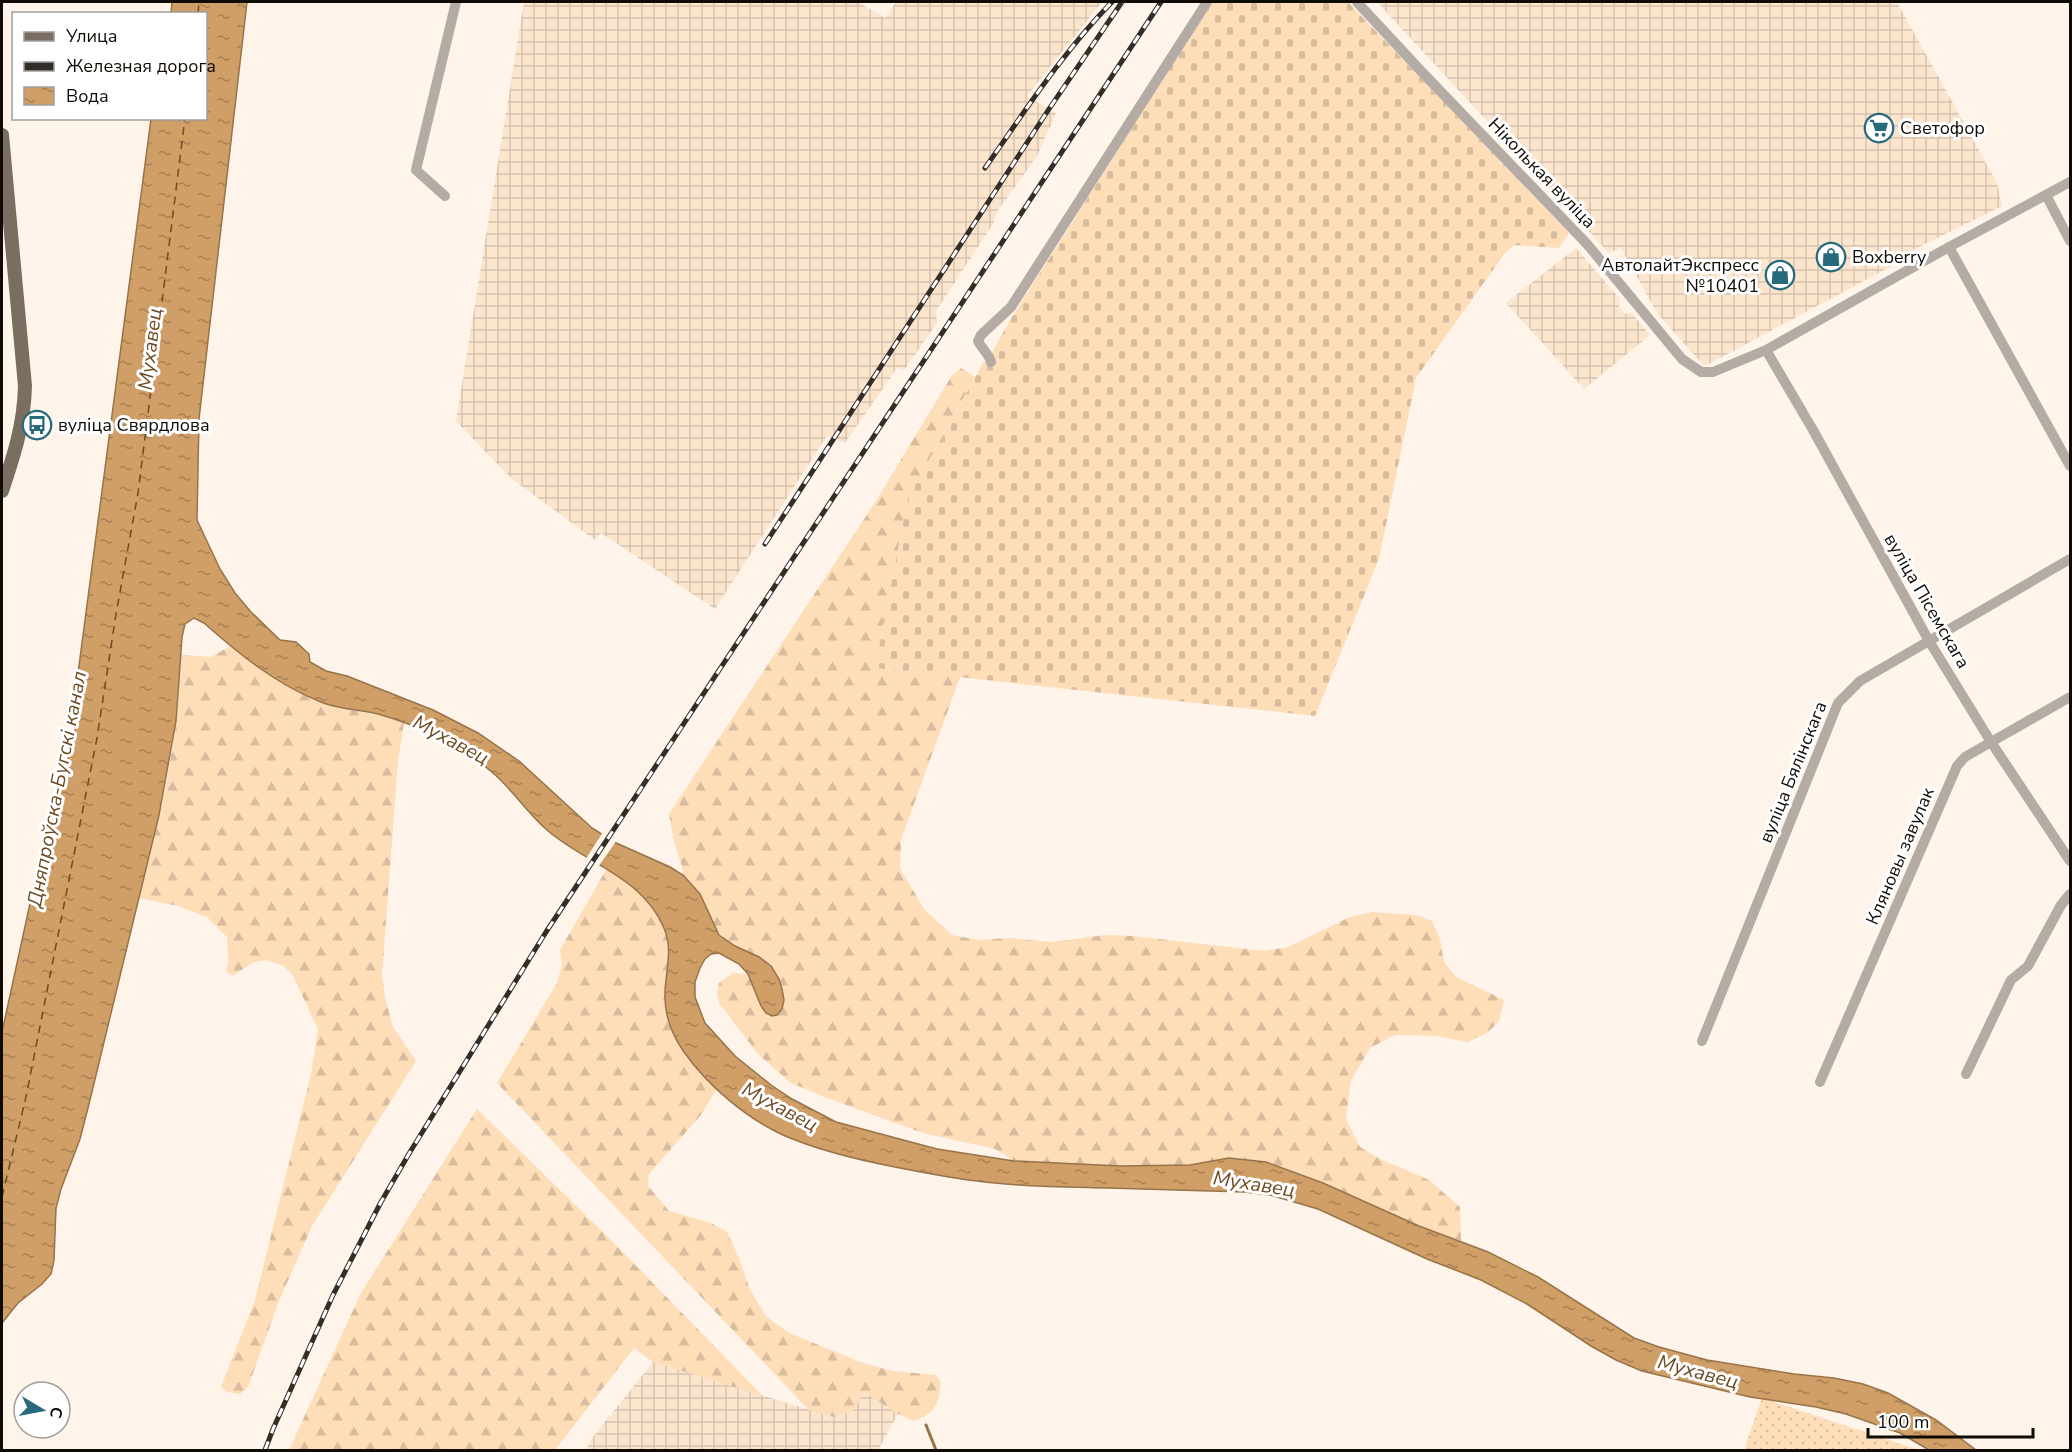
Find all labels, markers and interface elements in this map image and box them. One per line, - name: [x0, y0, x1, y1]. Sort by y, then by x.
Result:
- legend: [12, 12, 207, 120]
- text: Улица: [65, 24, 117, 48]
- text: Железная дорога: [66, 54, 216, 78]
- text: Вода: [66, 84, 109, 108]
- supermarket icon: Светофор: [1863, 112, 1895, 144]
- street label: Ніколькая вуліца: [1483, 113, 1601, 233]
- place label: Светофор: [1900, 116, 1985, 140]
- shop icon: Boxberry: [1815, 241, 1847, 273]
- place label: Boxberry: [1852, 245, 1927, 269]
- place label: АвтолайтЭкспресс №10401: [1601, 253, 1759, 298]
- shop icon: АвтолайтЭкспресс №10401: [1764, 259, 1796, 291]
- water label: Мухавец: [132, 306, 168, 392]
- bus stop icon: вуліца Свярдлова: [21, 409, 53, 441]
- place label: вуліца Свярдлова: [58, 413, 210, 437]
- street label: вуліца Пісемскага: [1879, 529, 1975, 673]
- water label: Дняпроўска-Бугскі канал: [21, 669, 93, 910]
- street label: вуліца Бялінскага: [1754, 698, 1832, 846]
- water label: Мухавец: [408, 709, 494, 771]
- street label: Кляновы завулак: [1860, 783, 1940, 928]
- water label: Мухавец: [737, 1076, 823, 1138]
- water label: Мухавец: [1211, 1164, 1297, 1204]
- water label: Мухавец: [1655, 1348, 1741, 1396]
- north arrow: [12, 1380, 72, 1440]
- scale bar: [1868, 1401, 2033, 1439]
- text: С: [44, 1405, 68, 1420]
- text: 100 m: [1877, 1410, 1929, 1434]

